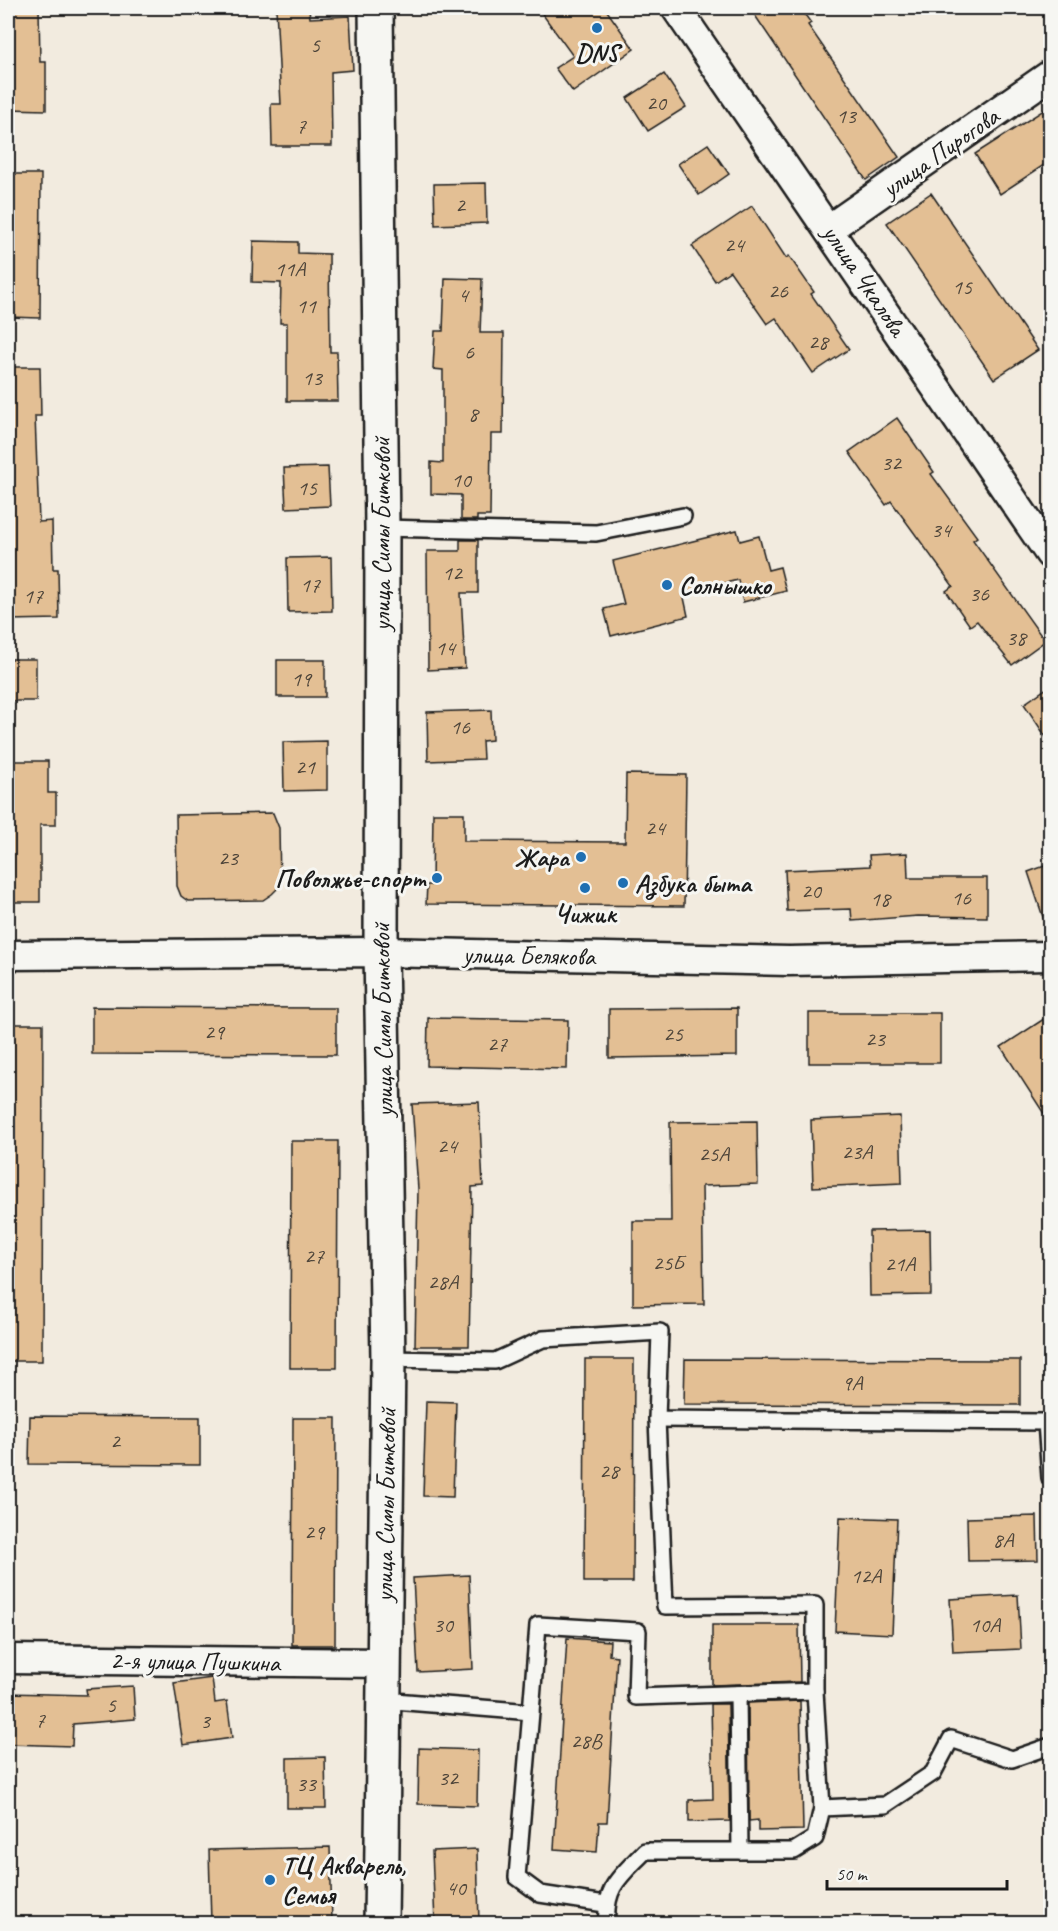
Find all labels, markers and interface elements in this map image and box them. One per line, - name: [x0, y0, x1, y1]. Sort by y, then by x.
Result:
- marker: DNS: [590, 21, 604, 35]
- house number: 5: [310, 31, 321, 59]
- place label: DNS: [575, 37, 623, 70]
- house number: 20: [646, 89, 668, 117]
- street label: улица Пирогова: [874, 99, 1007, 206]
- house number: 13: [836, 102, 858, 130]
- house number: 7: [296, 112, 307, 140]
- house number: 2: [455, 191, 467, 219]
- street label: улица Чкалова: [814, 216, 915, 344]
- house number: 24: [724, 231, 746, 259]
- house number: 11А: [275, 255, 306, 283]
- house number: 15: [952, 273, 973, 301]
- house number: 26: [768, 277, 789, 305]
- house number: 4: [458, 281, 470, 309]
- house number: 11: [296, 292, 317, 320]
- house number: 28: [808, 328, 830, 356]
- house number: 6: [464, 338, 475, 366]
- house number: 13: [302, 364, 324, 392]
- house number: 8: [468, 400, 480, 428]
- street label: улица Симы Битковой: [365, 435, 398, 633]
- house number: 32: [881, 449, 903, 477]
- house number: 10: [451, 466, 473, 494]
- house number: 15: [297, 474, 318, 502]
- house number: 34: [931, 516, 953, 544]
- house number: 12: [442, 559, 464, 587]
- place label: Солнышко: [679, 569, 772, 602]
- house number: 17: [300, 571, 321, 599]
- marker: Солнышко: [660, 578, 674, 592]
- house number: 36: [969, 580, 990, 608]
- house number: 17: [23, 582, 44, 610]
- house number: 38: [1006, 624, 1028, 652]
- house number: 14: [435, 634, 457, 662]
- house number: 19: [291, 665, 313, 693]
- house number: 16: [450, 713, 471, 741]
- house number: 21: [295, 753, 316, 781]
- house number: 24: [645, 814, 667, 842]
- place label: Жара: [515, 841, 571, 874]
- house number: 23: [218, 844, 240, 872]
- marker: Жара: [574, 850, 588, 864]
- place label: Поволжье-спорт: [275, 862, 427, 895]
- place label: Азбука быта: [635, 867, 753, 900]
- marker: Поволжье-спорт: [430, 871, 444, 885]
- marker: Азбука быта: [616, 876, 630, 890]
- house number: 20: [801, 877, 823, 905]
- marker: Чижик: [578, 881, 592, 895]
- house number: 16: [951, 884, 972, 912]
- house number: 18: [870, 885, 892, 913]
- place label: Чижик: [554, 897, 617, 930]
- street label: улица Симы Битковой: [364, 920, 401, 1119]
- street label: улица Белякова: [461, 938, 597, 973]
- house number: 29: [204, 1018, 226, 1046]
- house number: 25: [663, 1020, 684, 1048]
- house number: 23: [865, 1025, 887, 1053]
- house number: 27: [487, 1030, 508, 1058]
- house number: 24: [437, 1132, 459, 1160]
- house number: 23А: [842, 1138, 873, 1166]
- house number: 25А: [699, 1140, 730, 1168]
- house number: 27: [304, 1242, 325, 1270]
- house number: 25Б: [653, 1249, 687, 1277]
- house number: 21А: [885, 1250, 916, 1278]
- house number: 28А: [428, 1268, 459, 1296]
- house number: 9А: [842, 1369, 863, 1397]
- street label: улица Симы Битковой: [367, 1405, 404, 1604]
- house number: 2: [110, 1427, 122, 1455]
- house number: 28: [599, 1457, 621, 1485]
- house number: 29: [304, 1518, 326, 1546]
- house number: 8А: [993, 1526, 1014, 1554]
- house number: 12А: [851, 1562, 882, 1590]
- house number: 30: [433, 1611, 455, 1639]
- house number: 10А: [970, 1611, 1001, 1639]
- street label: 2-я улица Пушкина: [110, 1644, 282, 1680]
- house number: 5: [106, 1691, 117, 1719]
- house number: 7: [35, 1706, 46, 1734]
- house number: 3: [200, 1707, 212, 1735]
- house number: 28В: [570, 1727, 603, 1755]
- house number: 32: [438, 1764, 460, 1792]
- house number: 33: [296, 1770, 318, 1798]
- place label: ТЦ Акварель, Семья: [282, 1849, 406, 1912]
- scale bar: [827, 1853, 1007, 1891]
- text: 50 m: [836, 1863, 869, 1885]
- marker: ТЦ Акварель, Семья: [263, 1873, 277, 1887]
- house number: 40: [446, 1874, 468, 1902]

